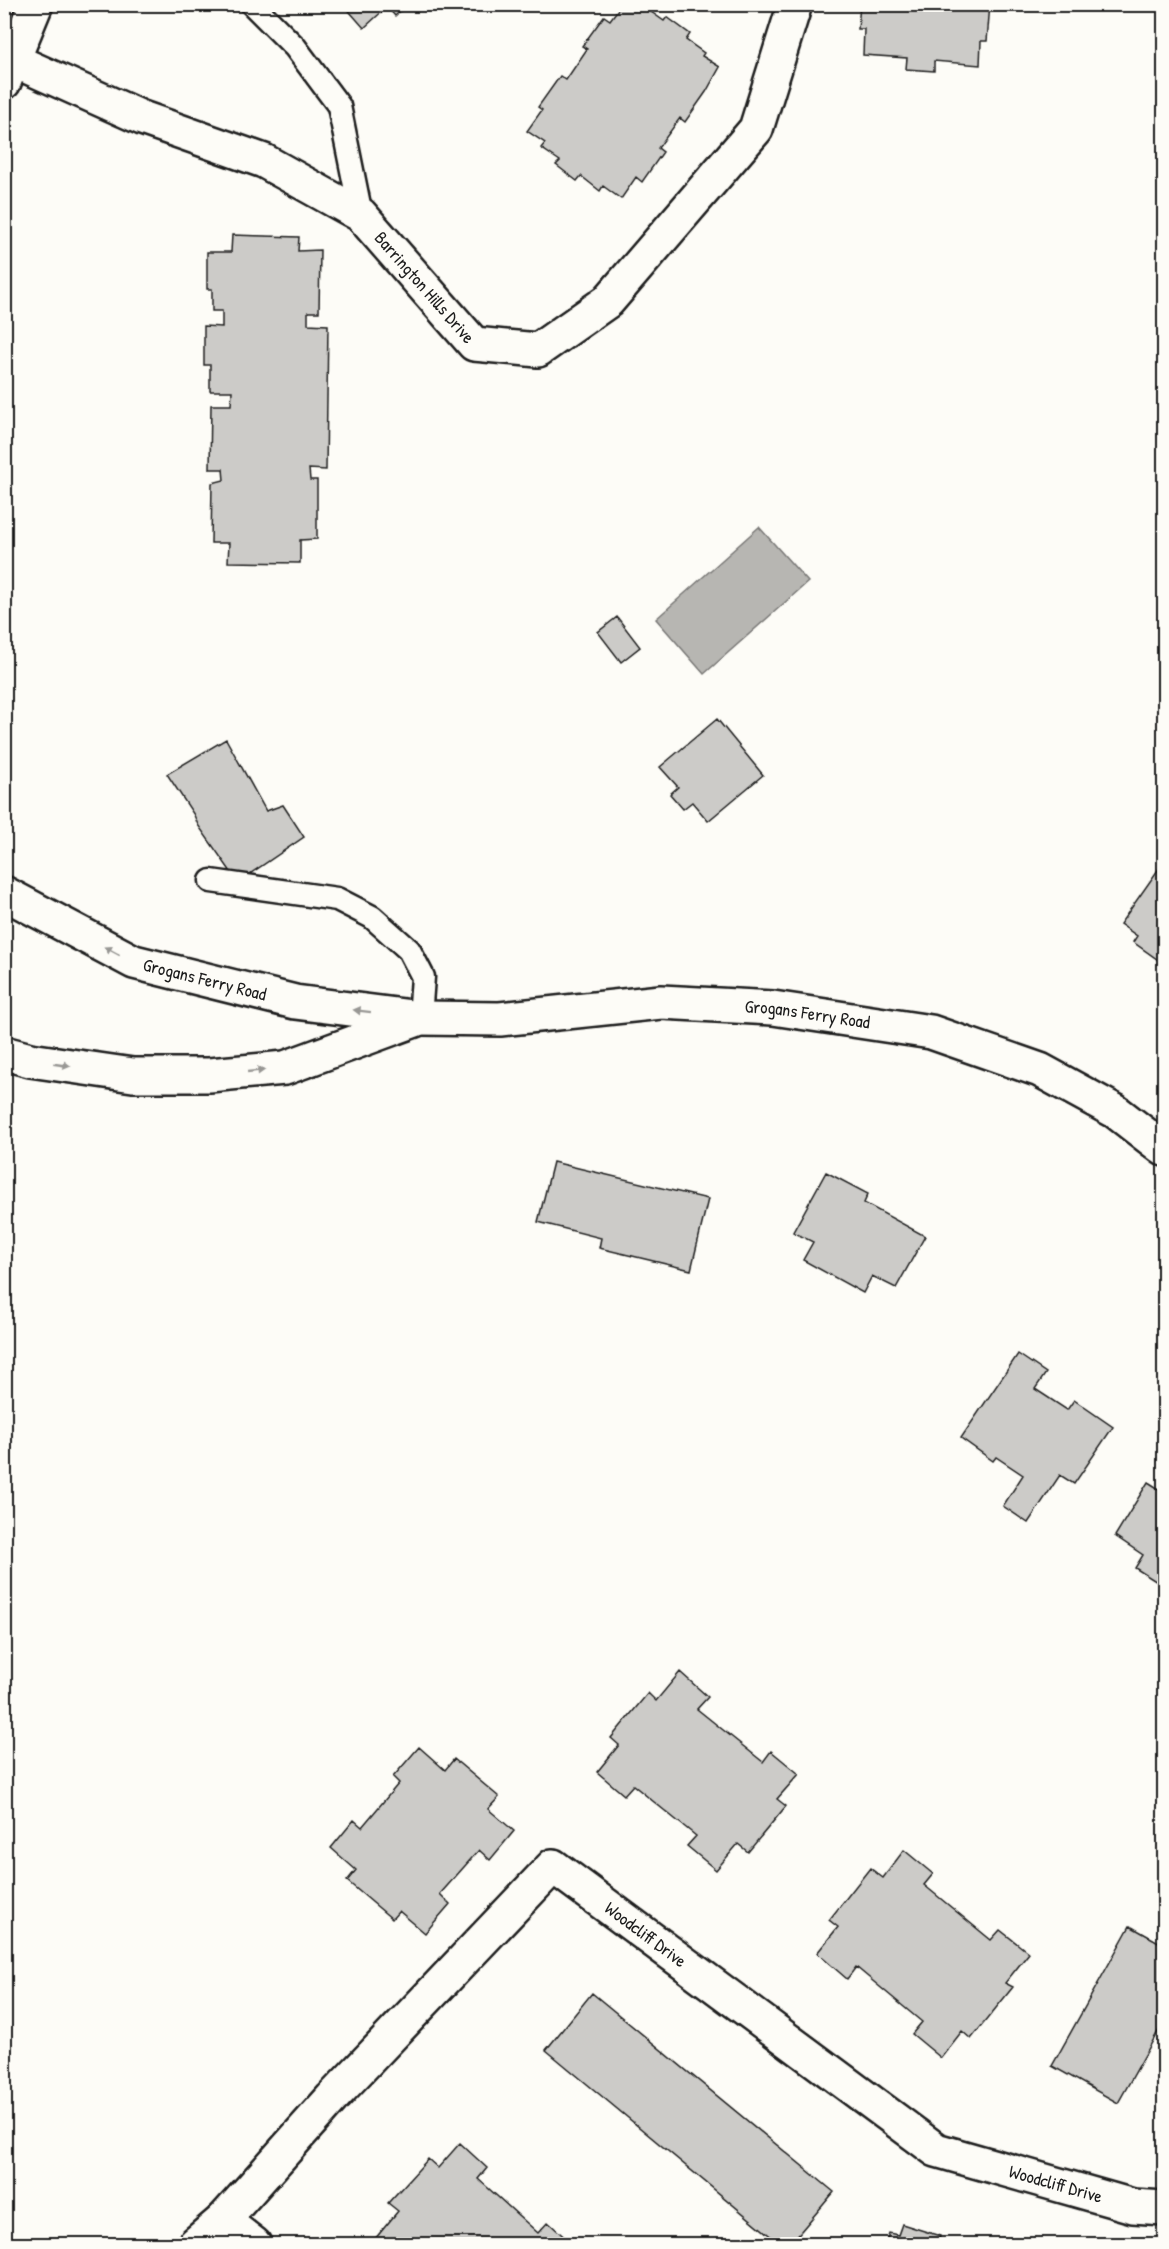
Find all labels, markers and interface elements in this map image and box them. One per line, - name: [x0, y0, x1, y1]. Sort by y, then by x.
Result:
- street label: Barrington Hills Drive: [369, 226, 481, 349]
- one-way arrow: [104, 946, 121, 956]
- street label: Grogans Ferry Road: [141, 952, 269, 1006]
- street label: Grogans Ferry Road: [744, 994, 872, 1035]
- one-way arrow: [353, 1006, 372, 1015]
- one-way arrow: [52, 1060, 71, 1069]
- one-way arrow: [246, 1066, 265, 1076]
- street label: Woodcliff Drive: [600, 1896, 692, 1973]
- street label: Woodcliff Drive: [1006, 2158, 1105, 2209]

